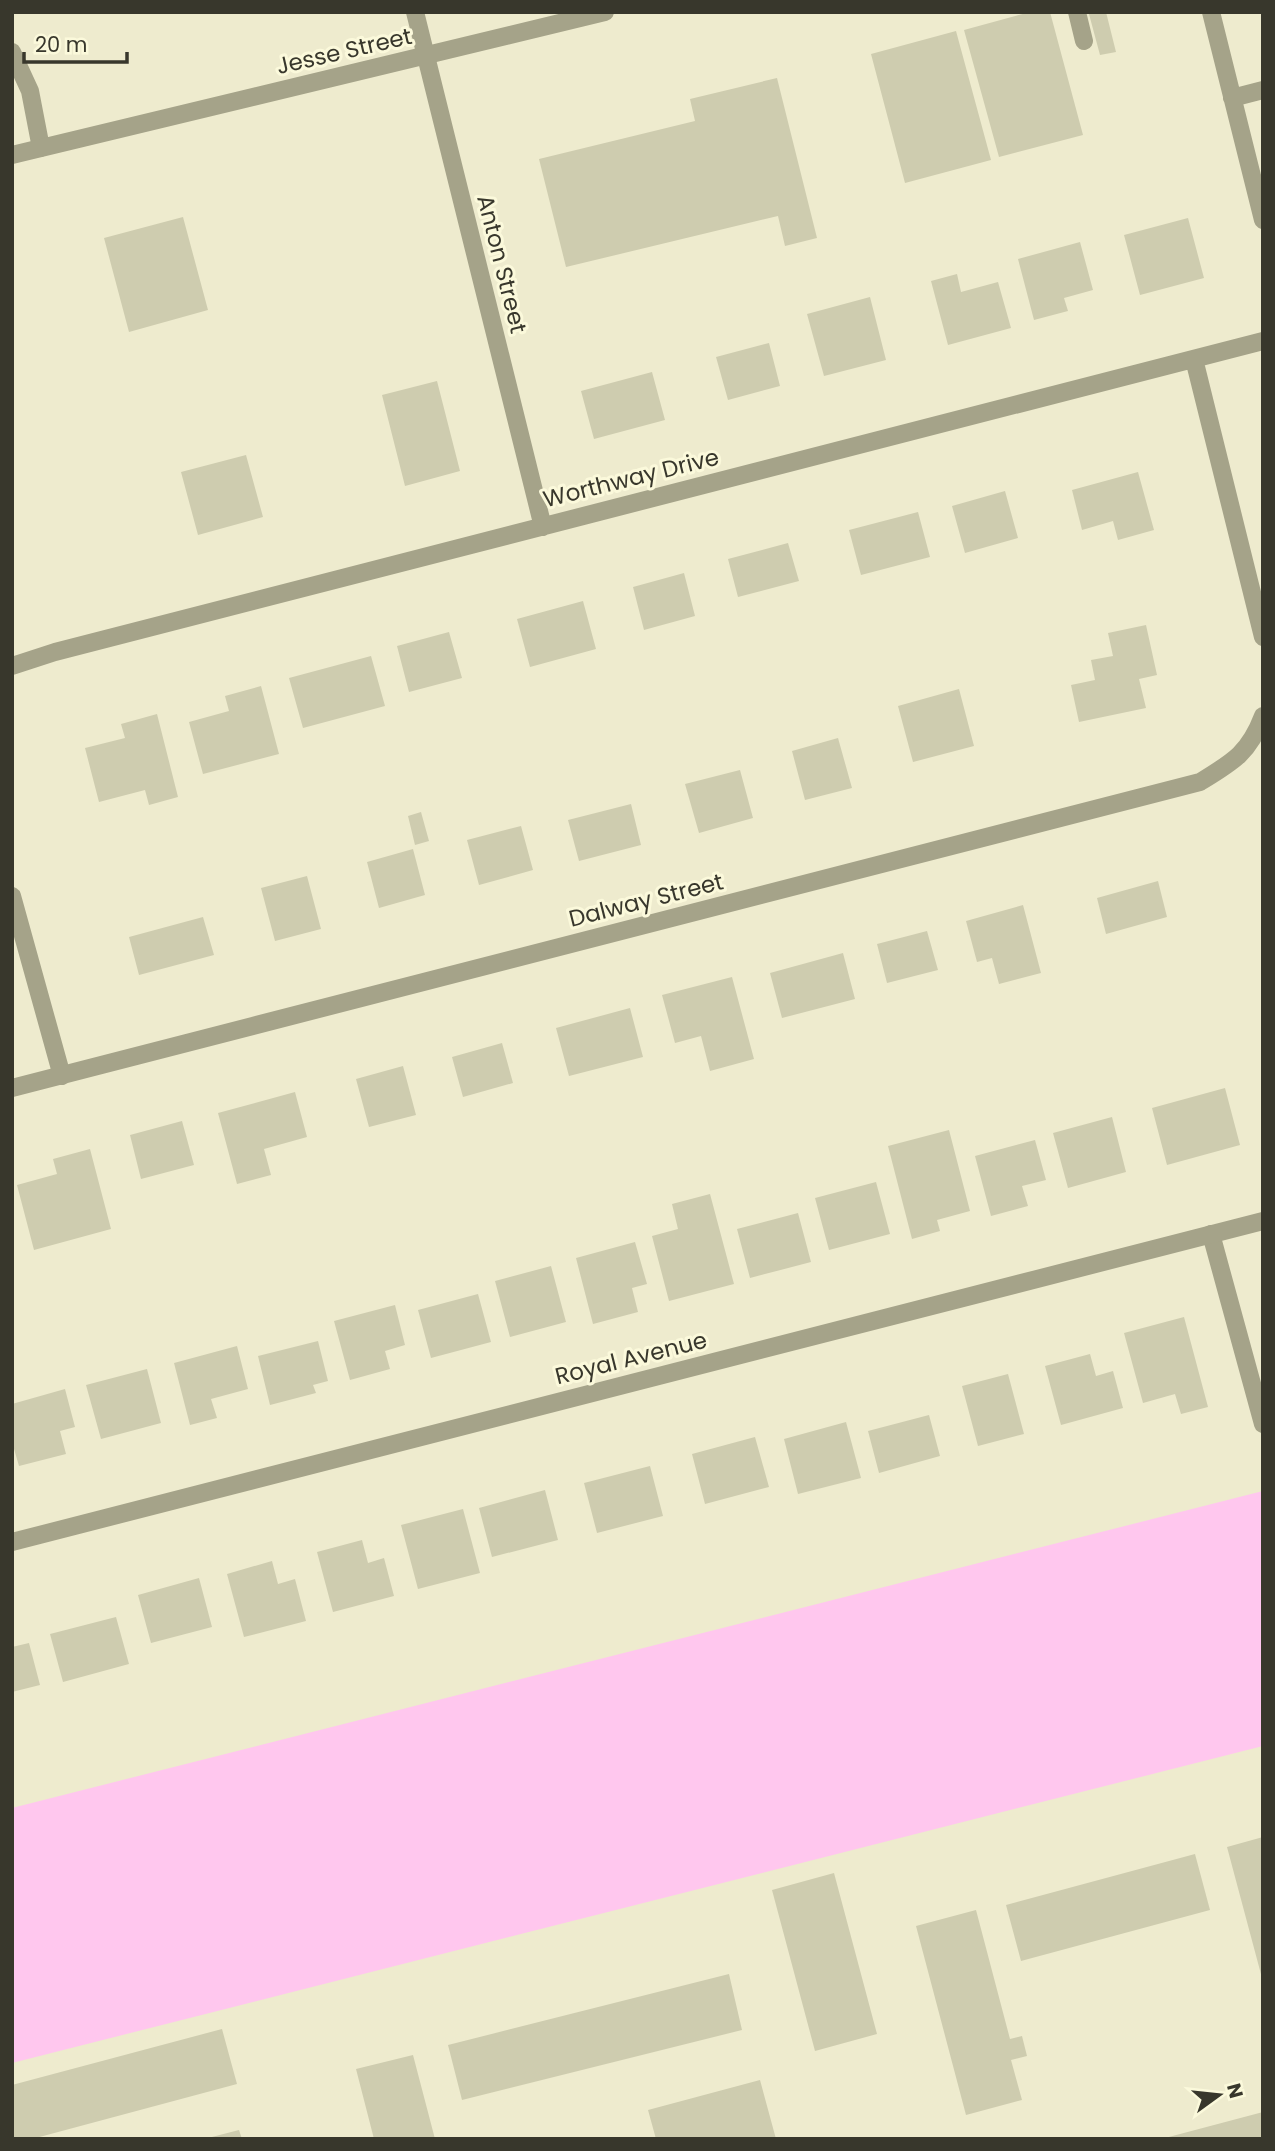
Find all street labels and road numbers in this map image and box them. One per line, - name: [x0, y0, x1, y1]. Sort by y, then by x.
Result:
- street label: Jesse Street: [273, 20, 415, 82]
- street label: Anton Street: [469, 191, 535, 337]
- street label: Worthway Drive: [540, 441, 722, 515]
- street label: Dalway Street: [565, 865, 727, 935]
- street label: Royal Avenue: [552, 1324, 710, 1392]

